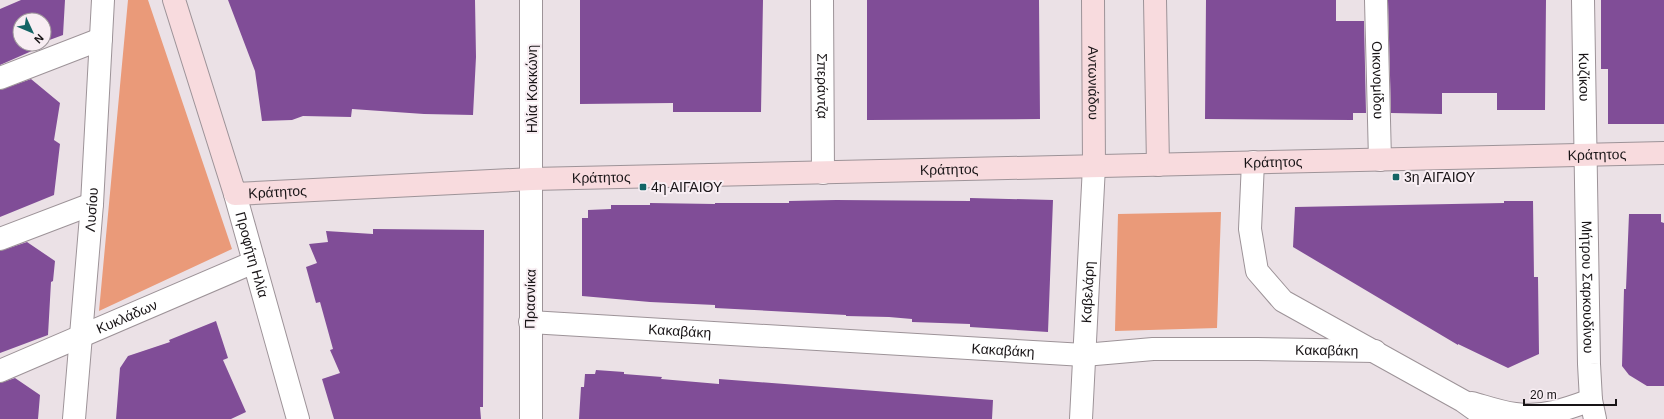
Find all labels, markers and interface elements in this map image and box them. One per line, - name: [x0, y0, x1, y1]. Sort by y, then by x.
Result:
- north arrow: [12, 12, 52, 52]
- text: N: [32, 32, 46, 46]
- street label: Οικονομίδου: [1369, 41, 1387, 119]
- street label: Ηλία Κοκκώνη: [524, 45, 540, 133]
- street label: Αντωνιάδου: [1085, 46, 1102, 120]
- street label: Σπεράντζα: [814, 53, 831, 119]
- street label: Κυζίκου: [1576, 53, 1593, 101]
- street label: Κράτητος: [1567, 146, 1627, 163]
- street label: Κράτητος: [1244, 153, 1303, 171]
- street label: Κράτητος: [920, 161, 979, 178]
- street label: Κράτητος: [572, 169, 631, 186]
- place label: 3η ΑΙΓΑΙΟΥ: [1404, 169, 1476, 185]
- marker: 3η ΑΙΓΑΙΟΥ: [1391, 172, 1401, 182]
- place label: 4η ΑΙΓΑΙΟΥ: [651, 179, 723, 195]
- street label: Κράτητος: [248, 182, 308, 201]
- marker: 4η ΑΙΓΑΙΟΥ: [638, 182, 648, 192]
- street label: Λυσίου: [82, 187, 101, 232]
- street label: Προφήτη Ηλία: [232, 210, 272, 299]
- street label: Μήτρου Σαρκουδίνου: [1579, 220, 1597, 353]
- street label: Καβελάρη: [1078, 261, 1097, 324]
- street label: Πρασνίκα: [521, 269, 539, 329]
- street label: Κυκλάδων: [94, 296, 160, 337]
- street label: Κακαβάκη: [648, 321, 712, 341]
- street label: Κακαβάκη: [971, 340, 1035, 360]
- street label: Κακαβάκη: [1295, 342, 1358, 359]
- scale bar: [1524, 381, 1616, 407]
- text: 20 m: [1530, 388, 1557, 402]

